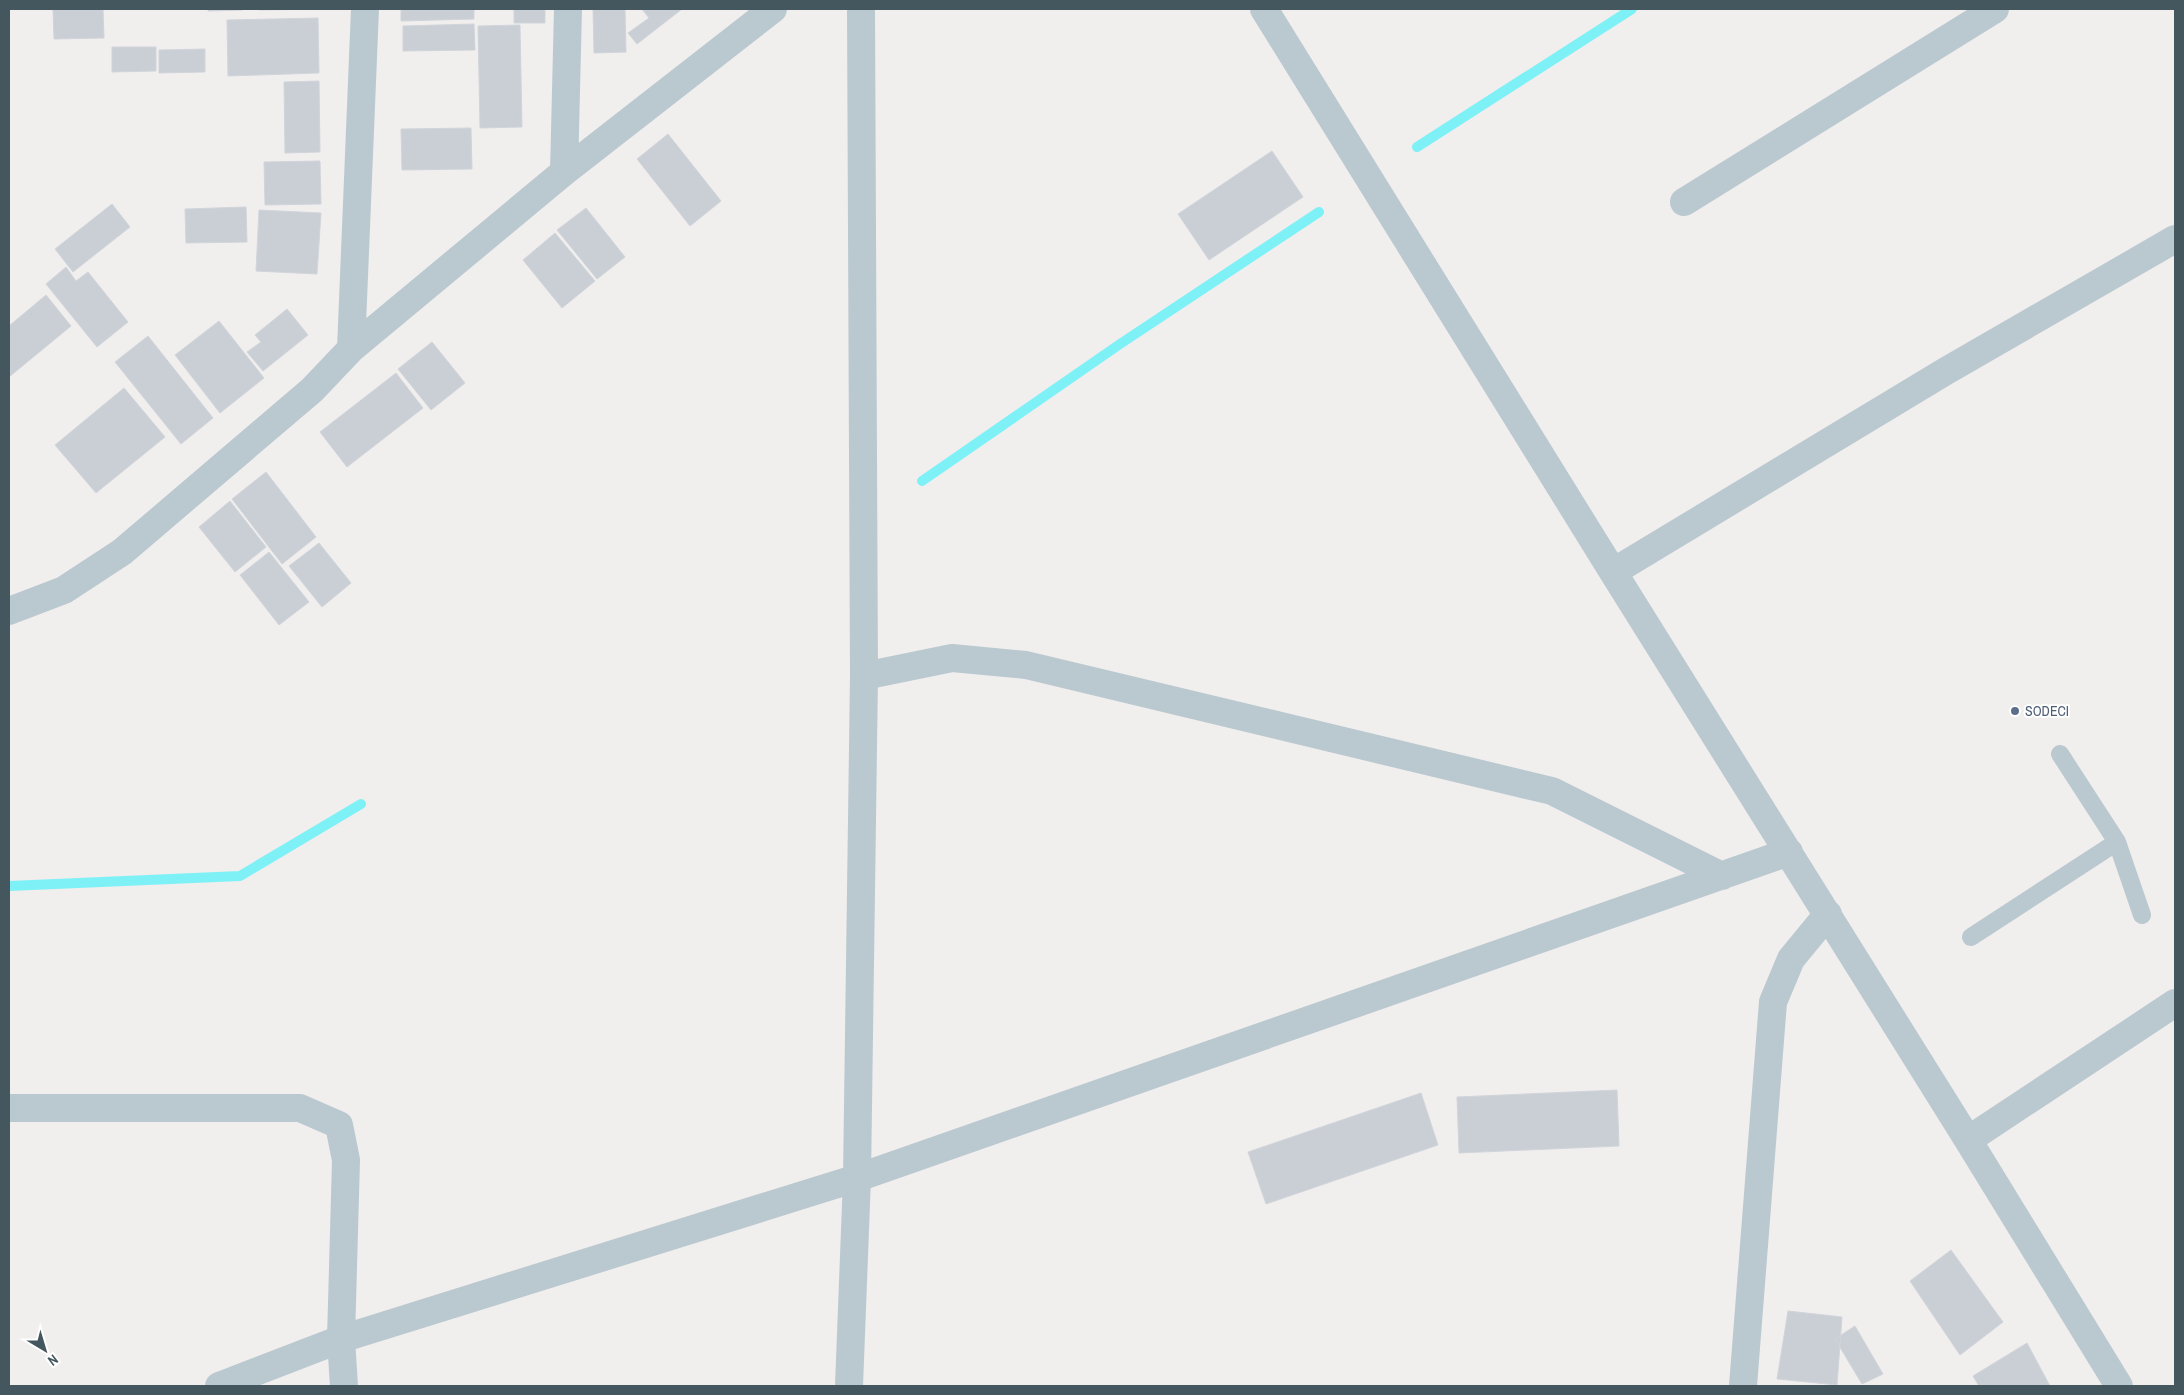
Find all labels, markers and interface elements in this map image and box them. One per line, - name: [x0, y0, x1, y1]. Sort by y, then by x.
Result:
- place label: SODECI: [2025, 702, 2069, 720]
- marker: SODECI: [2009, 705, 2021, 717]
- north arrow: [20, 1325, 70, 1375]
- text: N: [44, 1351, 62, 1370]

